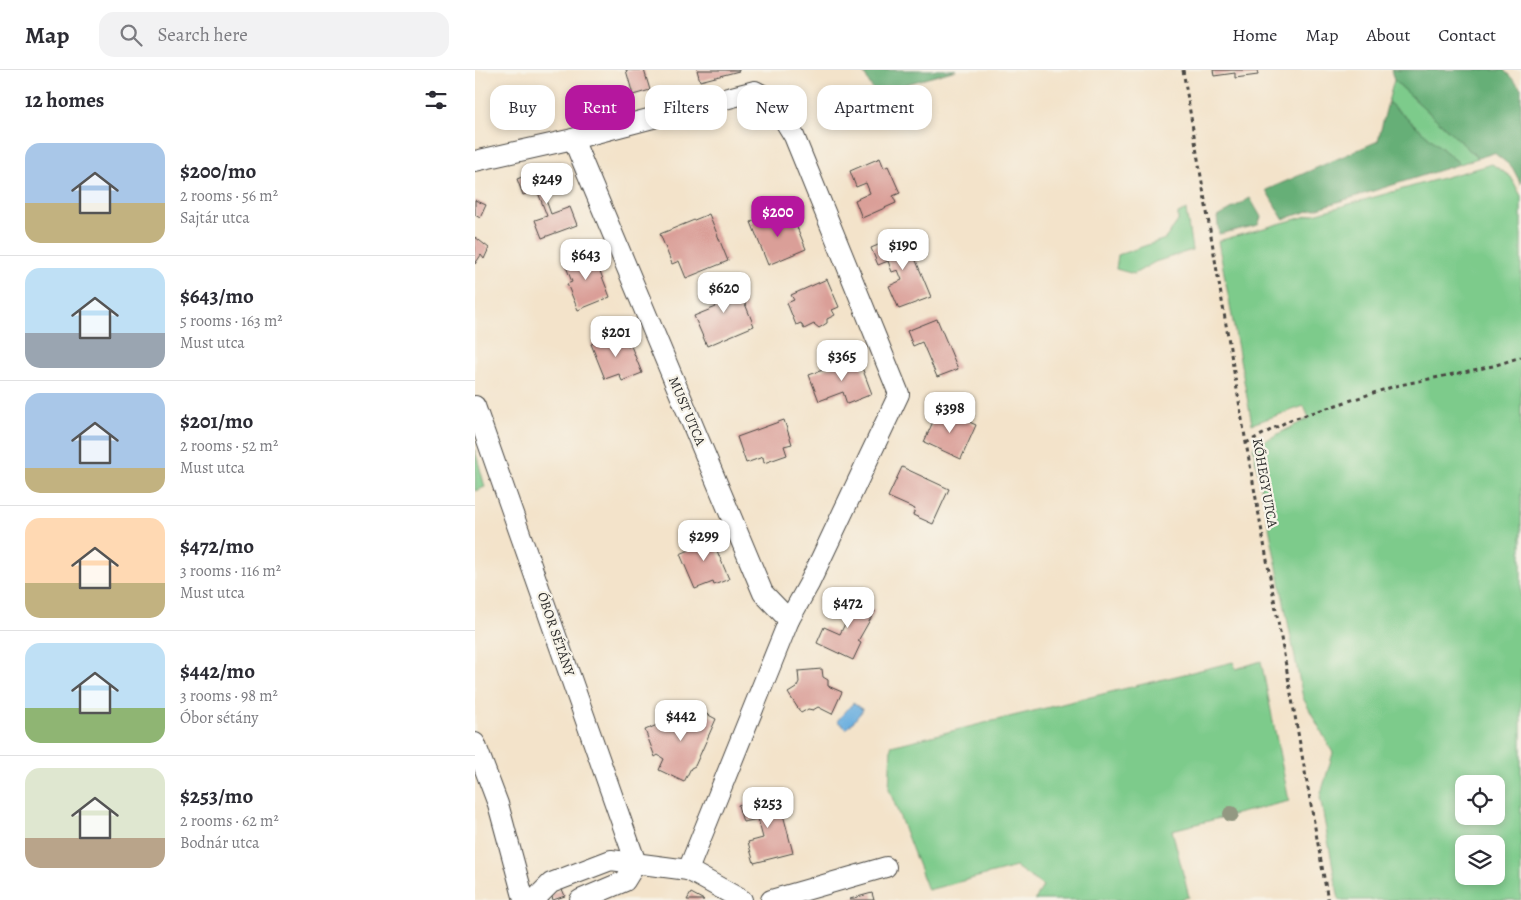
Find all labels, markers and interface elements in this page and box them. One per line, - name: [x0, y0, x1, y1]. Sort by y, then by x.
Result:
- search box: [99, 12, 449, 57]
- text: Map: [25, 19, 69, 51]
- icon: search: [117, 21, 145, 49]
- text: Search here: [157, 22, 248, 48]
- text: Home: [1232, 23, 1277, 47]
- text: Map: [1305, 23, 1338, 47]
- text: About: [1366, 23, 1410, 47]
- text: Contact: [1438, 23, 1496, 47]
- chip: Buy: [490, 85, 555, 130]
- chip: Rent: [565, 85, 635, 130]
- chip: Filters: [645, 85, 727, 130]
- chip: New: [737, 85, 807, 130]
- chip: Apartment: [817, 85, 932, 130]
- text: 12 homes: [25, 86, 104, 114]
- icon: filters: [422, 86, 450, 114]
- text: $200/mo: [180, 157, 256, 185]
- pin: $249: [517, 162, 577, 205]
- icon: home: [65, 163, 125, 223]
- text: $249: [532, 168, 562, 190]
- text: 2 rooms · 56 m²: [180, 185, 278, 207]
- pin: $200: [748, 196, 808, 238]
- text: $200: [762, 201, 794, 223]
- text: Sajtár utca: [180, 207, 250, 229]
- pin: $190: [873, 228, 933, 271]
- text: $190: [889, 234, 917, 256]
- pin: $643: [556, 238, 616, 281]
- text: $643: [571, 244, 601, 266]
- pin: $620: [694, 272, 754, 314]
- text: $620: [709, 277, 739, 299]
- text: $643/mo: [180, 282, 254, 310]
- icon: home: [65, 288, 125, 348]
- text: 5 rooms · 163 m²: [180, 310, 282, 332]
- pin: $201: [586, 316, 646, 358]
- text: $201: [602, 321, 630, 343]
- text: Must utca: [180, 332, 245, 354]
- pin: $365: [812, 340, 872, 382]
- text: $365: [828, 345, 856, 367]
- street label: MUST UTCA: [664, 374, 710, 449]
- pin: $398: [920, 392, 980, 434]
- text: $398: [935, 397, 965, 419]
- text: $201/mo: [180, 407, 253, 435]
- icon: home: [65, 413, 125, 473]
- text: 2 rooms · 52 m²: [180, 435, 278, 457]
- street label: KŐHEGY UTCA: [1248, 437, 1282, 530]
- text: Must utca: [180, 457, 245, 479]
- pin: $299: [674, 520, 734, 562]
- text: $299: [689, 525, 719, 547]
- text: $472/mo: [180, 532, 254, 560]
- icon: home: [65, 538, 125, 598]
- text: 3 rooms · 116 m²: [180, 560, 281, 582]
- text: Must utca: [180, 582, 245, 604]
- pin: $472: [818, 586, 878, 629]
- street label: ÓBOR SÉTÁNY: [533, 589, 579, 679]
- text: $472: [833, 592, 863, 614]
- text: $442/mo: [180, 657, 255, 685]
- icon: home: [65, 663, 125, 723]
- text: 3 rooms · 98 m²: [180, 685, 278, 707]
- pin: $442: [651, 700, 711, 742]
- text: $442: [666, 705, 696, 727]
- text: Óbor sétány: [180, 707, 258, 729]
- map controls: [1455, 775, 1505, 885]
- button: locate: [1455, 775, 1505, 825]
- text: $253/mo: [180, 782, 253, 810]
- pin: $253: [738, 786, 798, 829]
- icon: home: [65, 788, 125, 848]
- text: $253: [754, 792, 782, 814]
- text: 2 rooms · 62 m²: [180, 810, 279, 832]
- text: Bodnár utca: [180, 832, 260, 854]
- button: layers: [1455, 835, 1505, 885]

